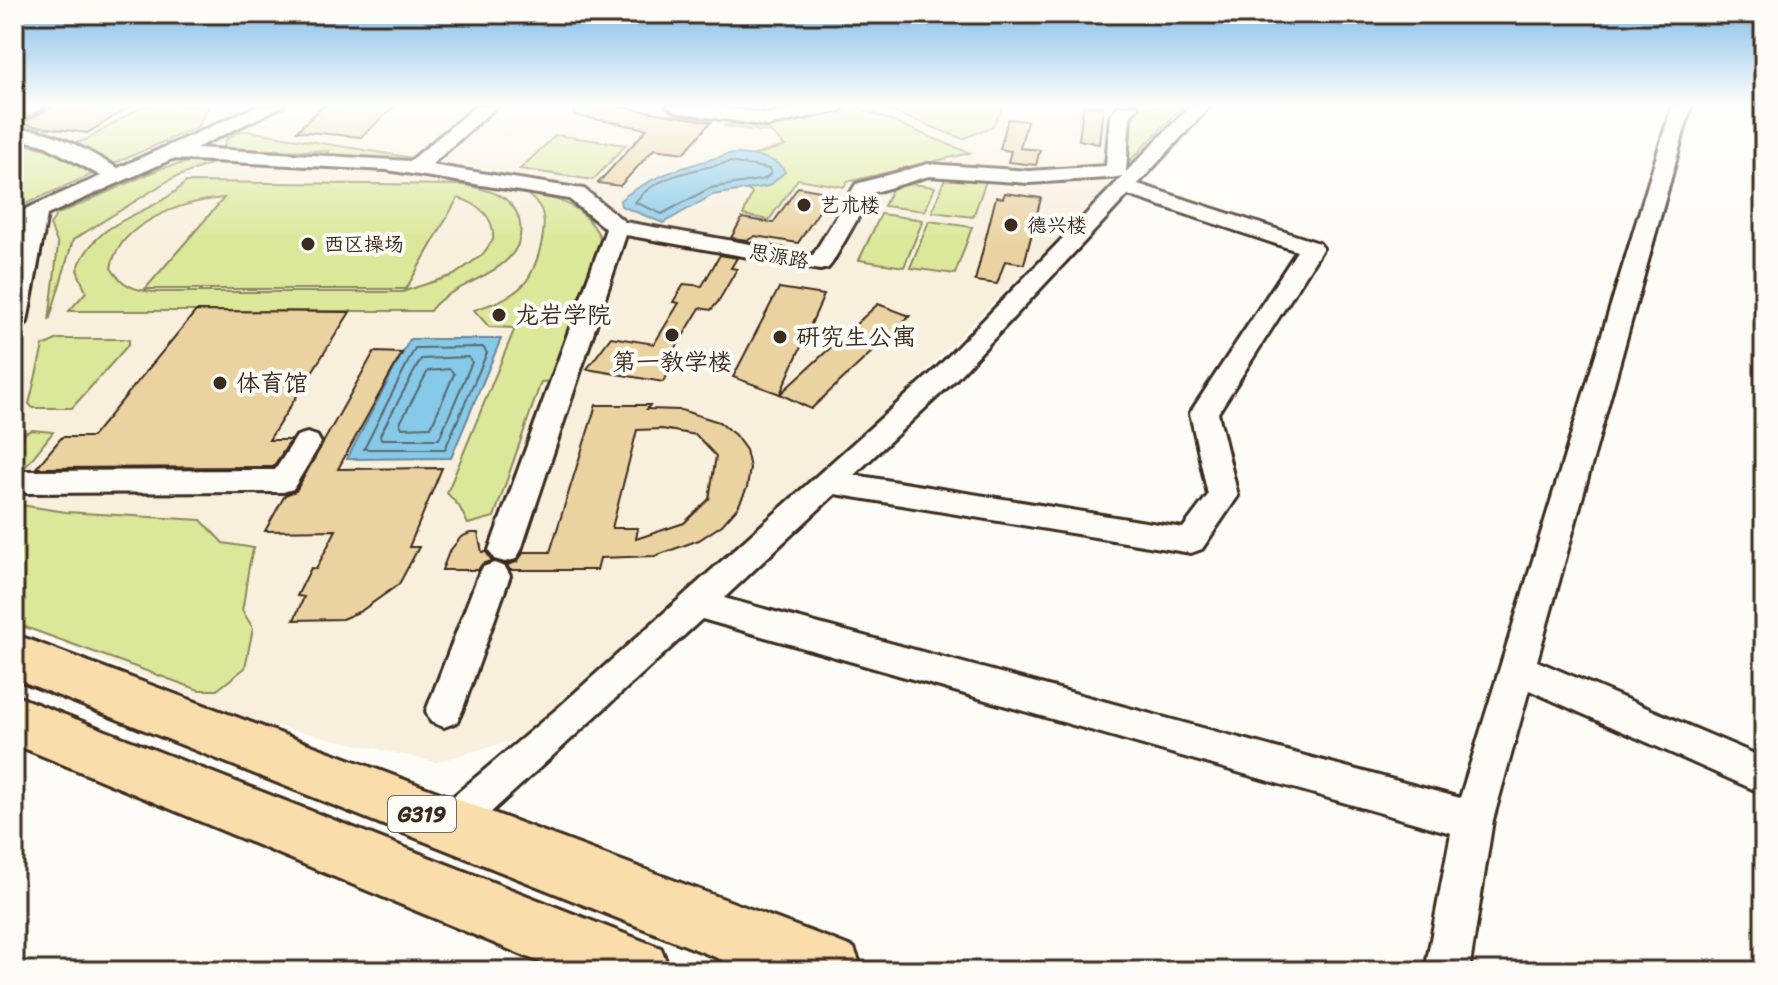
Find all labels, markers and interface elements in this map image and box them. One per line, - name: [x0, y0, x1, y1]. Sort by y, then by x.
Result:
- place label: 艺术楼: [820, 188, 880, 223]
- marker: 艺术楼: [795, 196, 813, 214]
- place label: 德兴楼: [1027, 208, 1087, 243]
- marker: 德兴楼: [1002, 216, 1020, 234]
- place label: 西区操场: [324, 227, 404, 262]
- street label: 思源路: [746, 234, 812, 279]
- marker: 西区操场: [299, 235, 317, 253]
- place label: 龙岩学院: [515, 294, 611, 336]
- marker: 龙岩学院: [490, 306, 508, 324]
- place label: 研究生公寓: [796, 316, 916, 358]
- marker: 第一教学楼: [663, 326, 681, 344]
- marker: 研究生公寓: [771, 328, 789, 346]
- place label: 第一教学楼: [612, 341, 732, 383]
- place label: 体育馆: [236, 362, 308, 404]
- marker: 体育馆: [211, 374, 229, 392]
- road number: G319: [388, 796, 456, 832]

